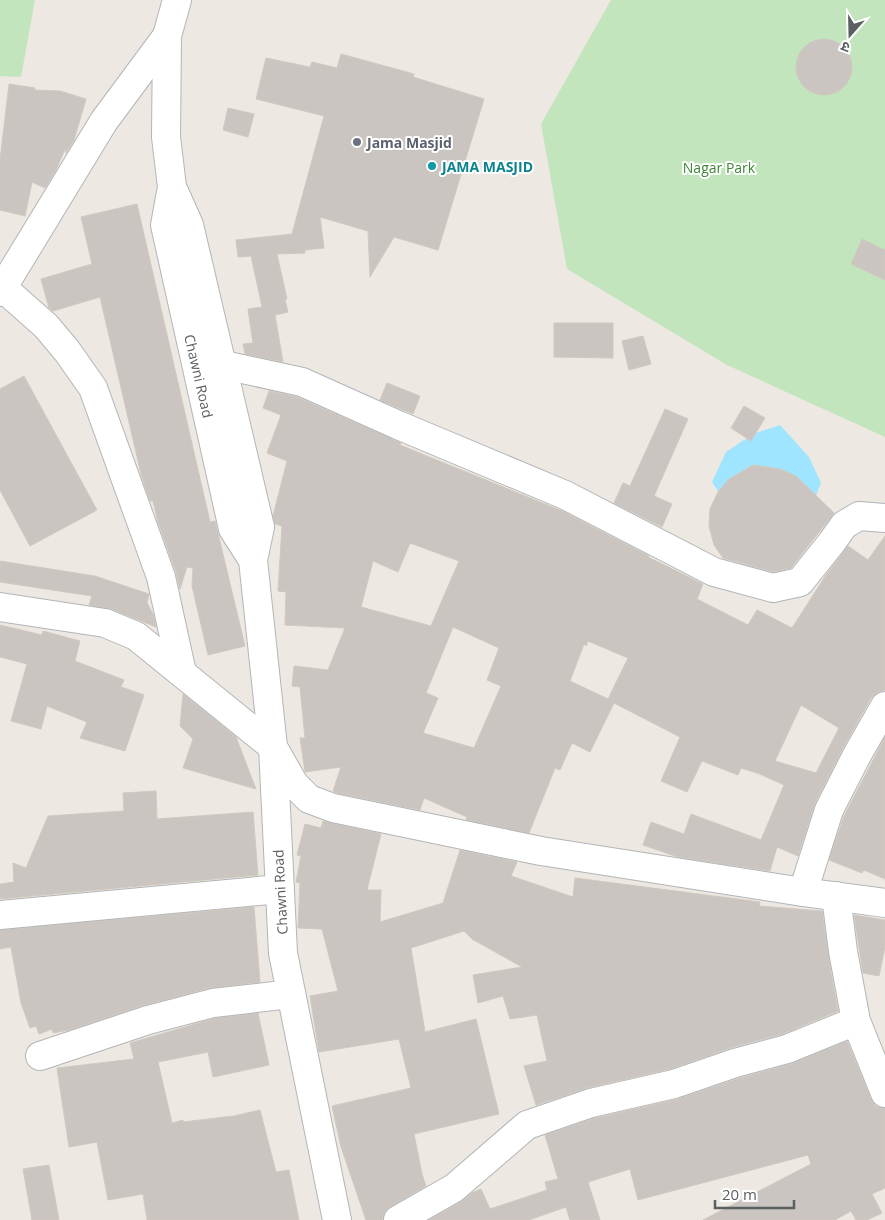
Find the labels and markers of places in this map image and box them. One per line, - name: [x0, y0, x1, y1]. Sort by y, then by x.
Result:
- place label: Jama Masjid: [365, 133, 452, 152]
- marker: Jama Masjid: [351, 136, 363, 148]
- place label: JAMA MASJID: [440, 157, 533, 176]
- marker: JAMA MASJID: [426, 160, 438, 172]

